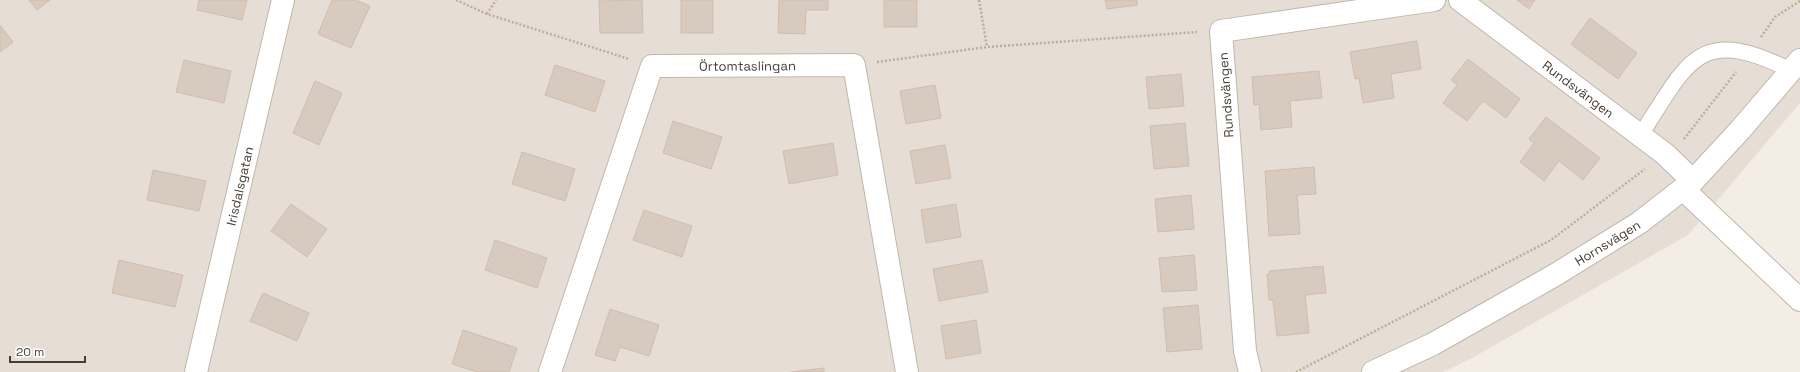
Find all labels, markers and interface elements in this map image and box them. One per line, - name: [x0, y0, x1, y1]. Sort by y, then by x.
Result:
- street label: Rundsvängen: [1215, 52, 1237, 138]
- street label: Rundsvängen: [1539, 56, 1618, 121]
- street label: Örtomtaslingan: [699, 57, 796, 74]
- street label: Irisdalsgatan: [222, 145, 257, 227]
- street label: Hornsvägen: [1571, 216, 1643, 269]
- scale bar: [10, 338, 85, 364]
- text: 20 m: [16, 344, 44, 360]

